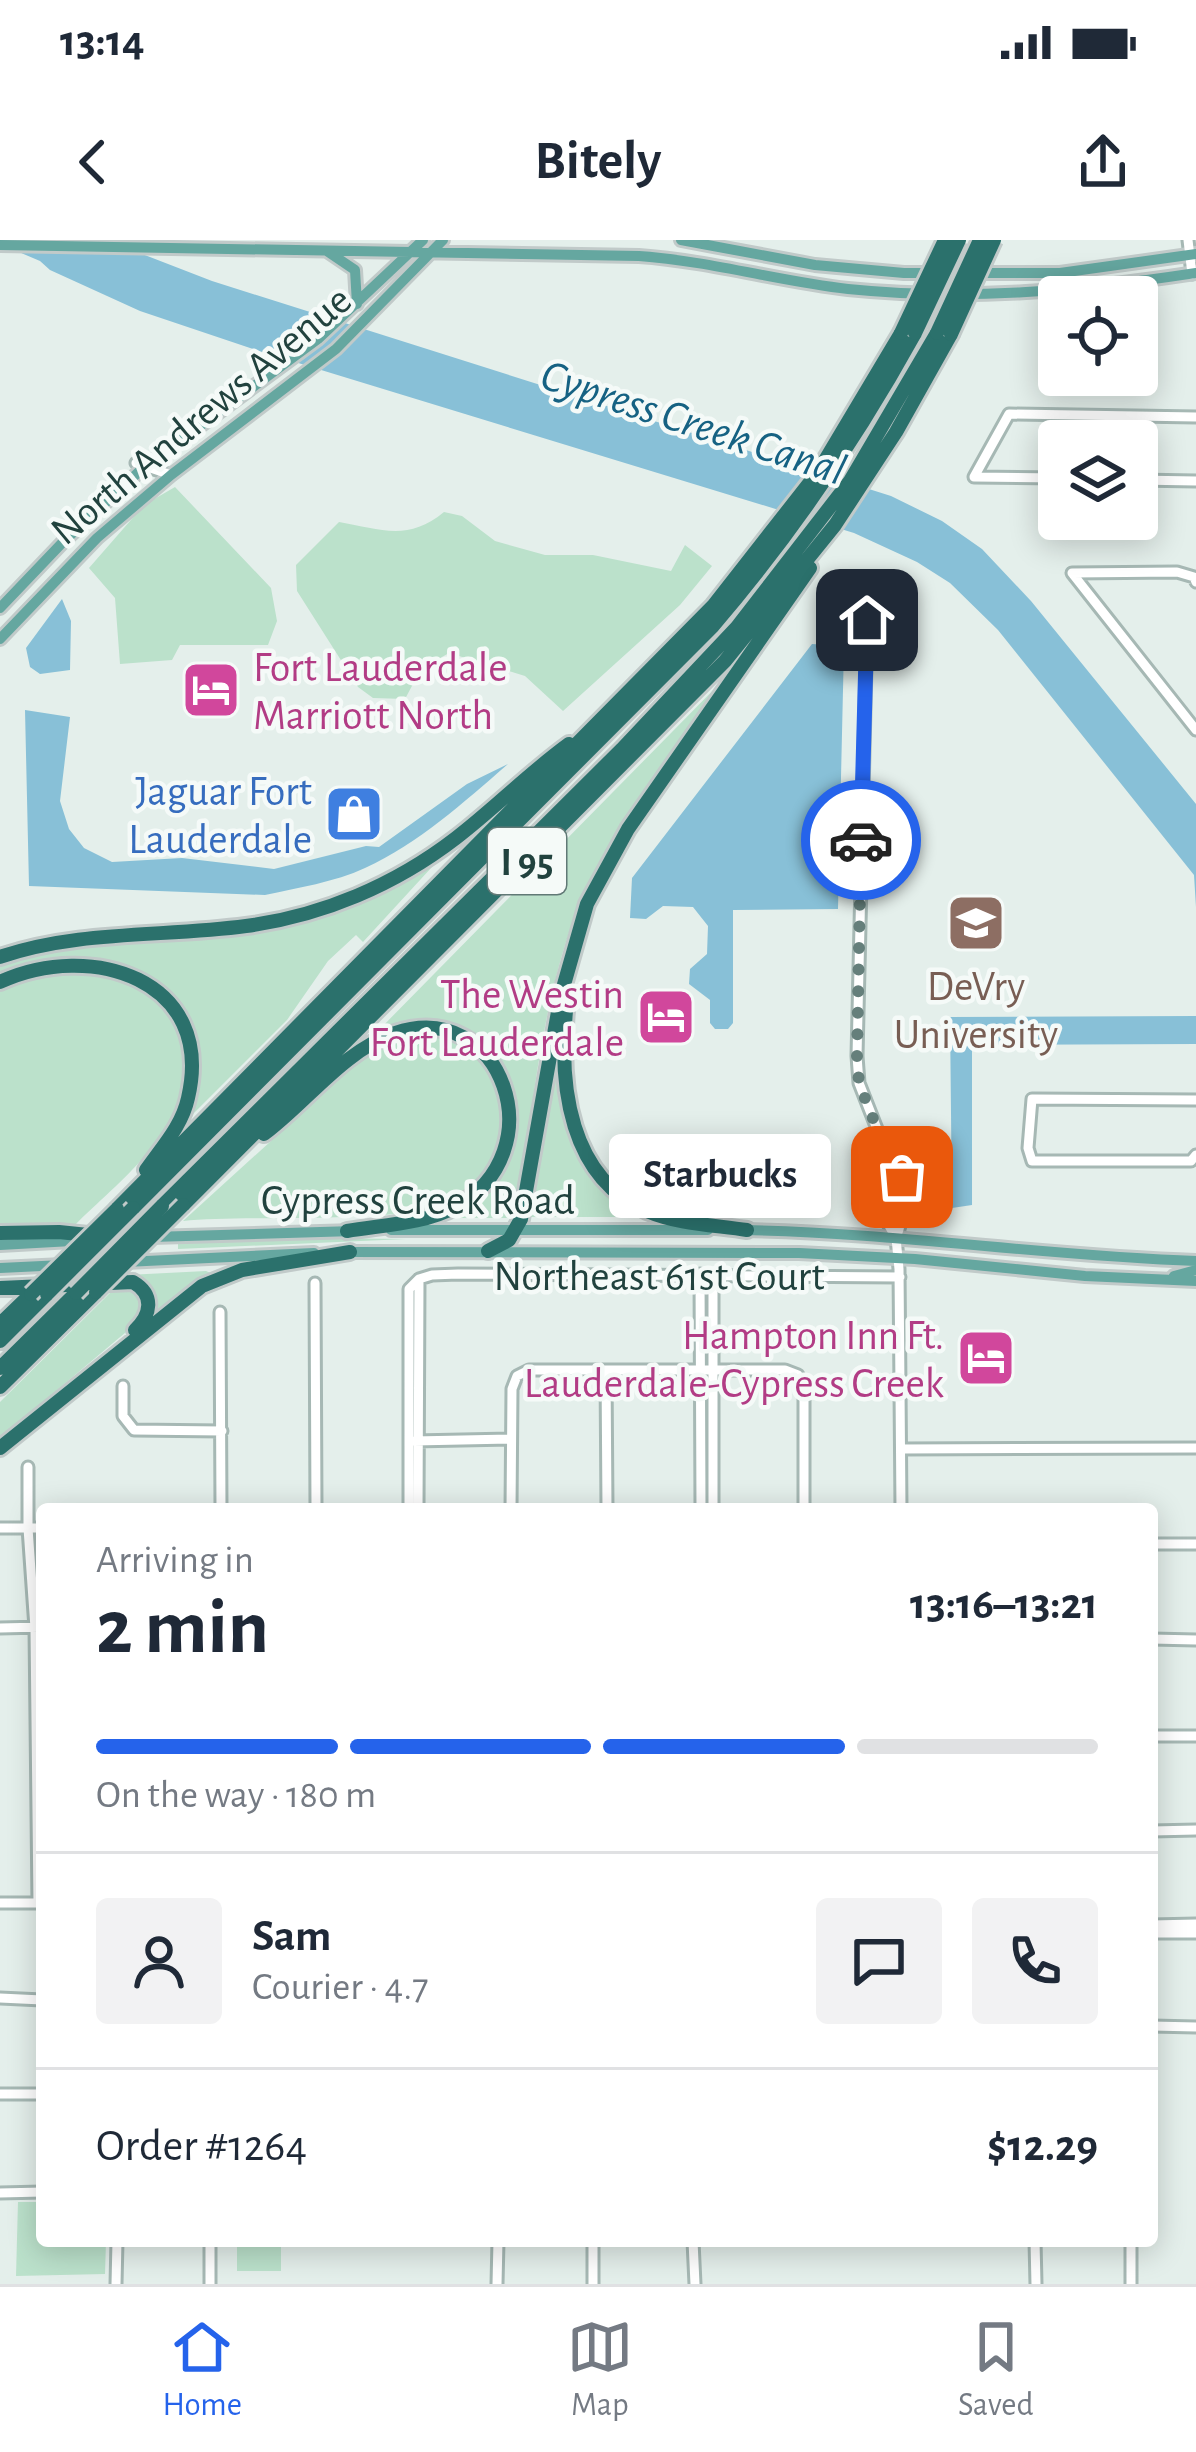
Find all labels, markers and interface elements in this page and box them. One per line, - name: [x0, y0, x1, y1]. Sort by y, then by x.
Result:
- text: 13:14: [60, 19, 145, 64]
- icon: back: [60, 129, 126, 195]
- icon: share: [1070, 129, 1136, 195]
- text: Bitely: [535, 135, 661, 189]
- map controls: [1038, 276, 1158, 540]
- button: locate: [1038, 276, 1158, 396]
- street label: North Andrews Avenue: [43, 278, 359, 553]
- water label: Cypress Creek Canal: [535, 353, 851, 494]
- button: layers: [1038, 420, 1158, 540]
- pin: [816, 569, 918, 671]
- icon: home: [834, 587, 900, 653]
- place label: Fort Lauderdale Marriott North: [253, 647, 508, 737]
- hotel icon: Fort Lauderdale Marriott North: [180, 659, 242, 721]
- place label: Jaguar Fort Lauderdale: [128, 771, 312, 861]
- courier: [801, 780, 921, 900]
- shop icon: Jaguar Fort Lauderdale: [323, 783, 385, 845]
- icon: car: [828, 807, 894, 873]
- road number: I 95: [488, 828, 566, 894]
- school or university icon: DeVry University: [945, 892, 1007, 954]
- place label: DeVry University: [894, 966, 1058, 1056]
- place label: The Westin Fort Lauderdale: [369, 974, 624, 1064]
- hotel icon: The Westin Fort Lauderdale: [635, 986, 697, 1048]
- pin: [851, 1126, 953, 1228]
- callout: Starbucks: [608, 1135, 830, 1219]
- icon: bag: [869, 1144, 935, 1210]
- text: Starbucks: [643, 1156, 797, 1195]
- street label: Cypress Creek Road: [261, 1180, 575, 1222]
- street label: Northeast 61st Court: [493, 1256, 825, 1298]
- place label: Hampton Inn Ft. Lauderdale-Cypress Creek: [524, 1315, 944, 1405]
- hotel icon: Hampton Inn Ft. Lauderdale-Cypress Creek: [955, 1327, 1017, 1389]
- text: Arriving in: [96, 1541, 254, 1580]
- text: 13:16–13:21: [910, 1582, 1098, 1627]
- text: 2 min: [96, 1590, 269, 1668]
- text: On the way · 180 m: [96, 1776, 376, 1815]
- button: person: [96, 1898, 222, 2024]
- button: chat: [816, 1898, 942, 2024]
- button: phone: [972, 1898, 1098, 2024]
- text: Sam: [252, 1914, 331, 1959]
- text: Courier · 4.7: [252, 1968, 429, 2007]
- text: Order #1264: [96, 2124, 307, 2169]
- text: $12.29: [987, 2124, 1098, 2169]
- tab: Home: [163, 2314, 242, 2426]
- tab: Map: [567, 2314, 633, 2426]
- tab: Saved: [958, 2314, 1033, 2426]

